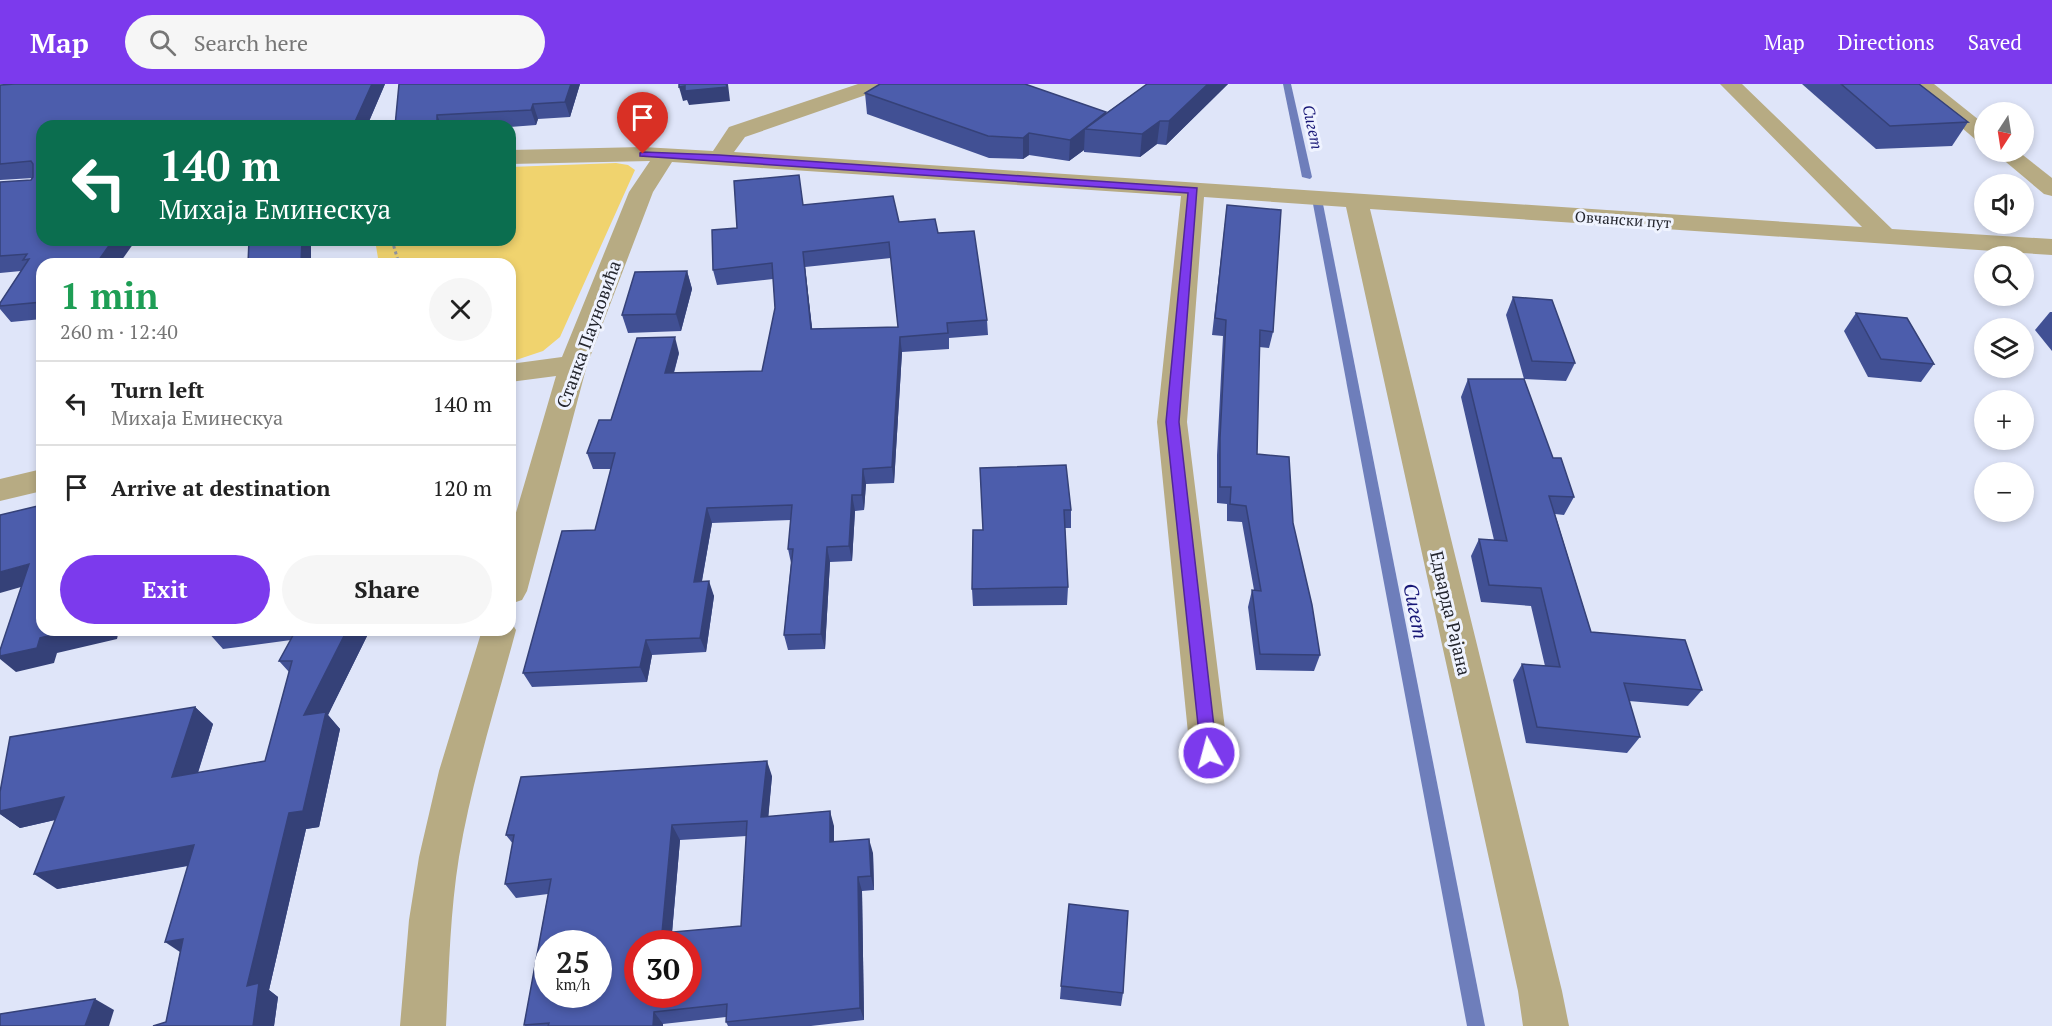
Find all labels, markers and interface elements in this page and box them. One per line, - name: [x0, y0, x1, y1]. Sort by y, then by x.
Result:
- search box: [125, 15, 545, 69]
- text: Map: [30, 24, 89, 61]
- icon: search: [146, 26, 179, 59]
- text: Search here: [194, 28, 308, 57]
- text: Map: [1764, 28, 1805, 56]
- text: Directions: [1838, 28, 1935, 56]
- text: Saved: [1968, 28, 2022, 56]
- pin: [617, 92, 668, 154]
- icon: arrive: [626, 101, 659, 134]
- north arrow: [1974, 102, 2034, 162]
- map controls: [1974, 102, 2034, 522]
- water label: Сигет: [1298, 103, 1328, 151]
- text: 140 m: [159, 137, 280, 193]
- icon: left: [60, 144, 138, 222]
- button: sound: [1974, 174, 2034, 234]
- text: Михаја Еминескуа: [159, 191, 391, 227]
- street label: Овчански пут: [1574, 206, 1672, 232]
- button: search: [1974, 246, 2034, 306]
- street label: Станка Пауновића: [550, 257, 626, 411]
- text: 1 min: [60, 272, 158, 319]
- button: close: [429, 278, 492, 341]
- text: 260 m · 12:40: [60, 318, 178, 345]
- button: layers: [1974, 318, 2034, 378]
- text: Turn left: [111, 375, 204, 404]
- icon: left: [60, 387, 93, 420]
- text: 140 m: [432, 389, 492, 418]
- button: +: [1974, 390, 2034, 450]
- text: Михаја Еминескуа: [111, 404, 283, 431]
- button: −: [1974, 462, 2034, 522]
- icon: arrive: [60, 471, 93, 504]
- text: Arrive at destination: [111, 473, 330, 502]
- text: 120 m: [432, 473, 492, 502]
- street label: Едварда Рајана: [1425, 548, 1477, 678]
- button: Exit: [60, 555, 270, 624]
- button: Share: [282, 555, 492, 624]
- water label: Сигет: [1397, 581, 1435, 641]
- position arrow: [1177, 721, 1241, 785]
- speed limit sign: 30: [624, 930, 702, 1008]
- text: 25: [556, 942, 590, 982]
- text: km/h: [556, 974, 590, 994]

